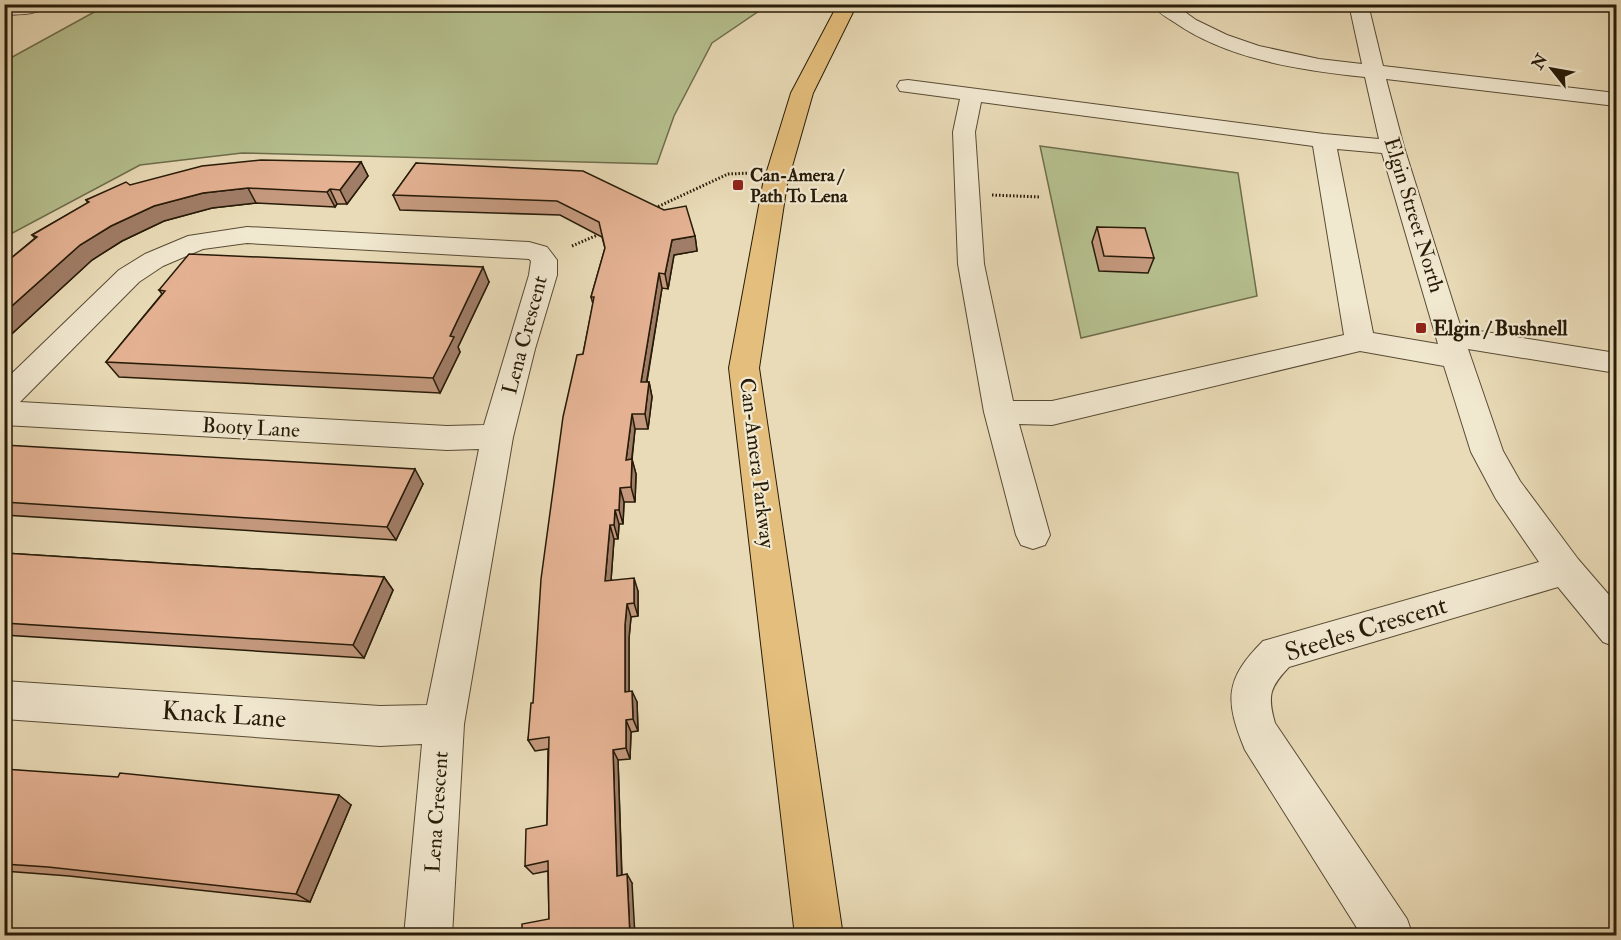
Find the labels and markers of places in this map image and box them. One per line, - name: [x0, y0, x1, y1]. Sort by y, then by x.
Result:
- place label: Can-Amera / Path To Lena: [750, 164, 848, 208]
- marker: Can-Amera / Path To Lena: [731, 178, 745, 192]
- place label: Elgin / Bushnell: [1433, 315, 1568, 342]
- marker: Elgin / Bushnell: [1414, 321, 1428, 335]

